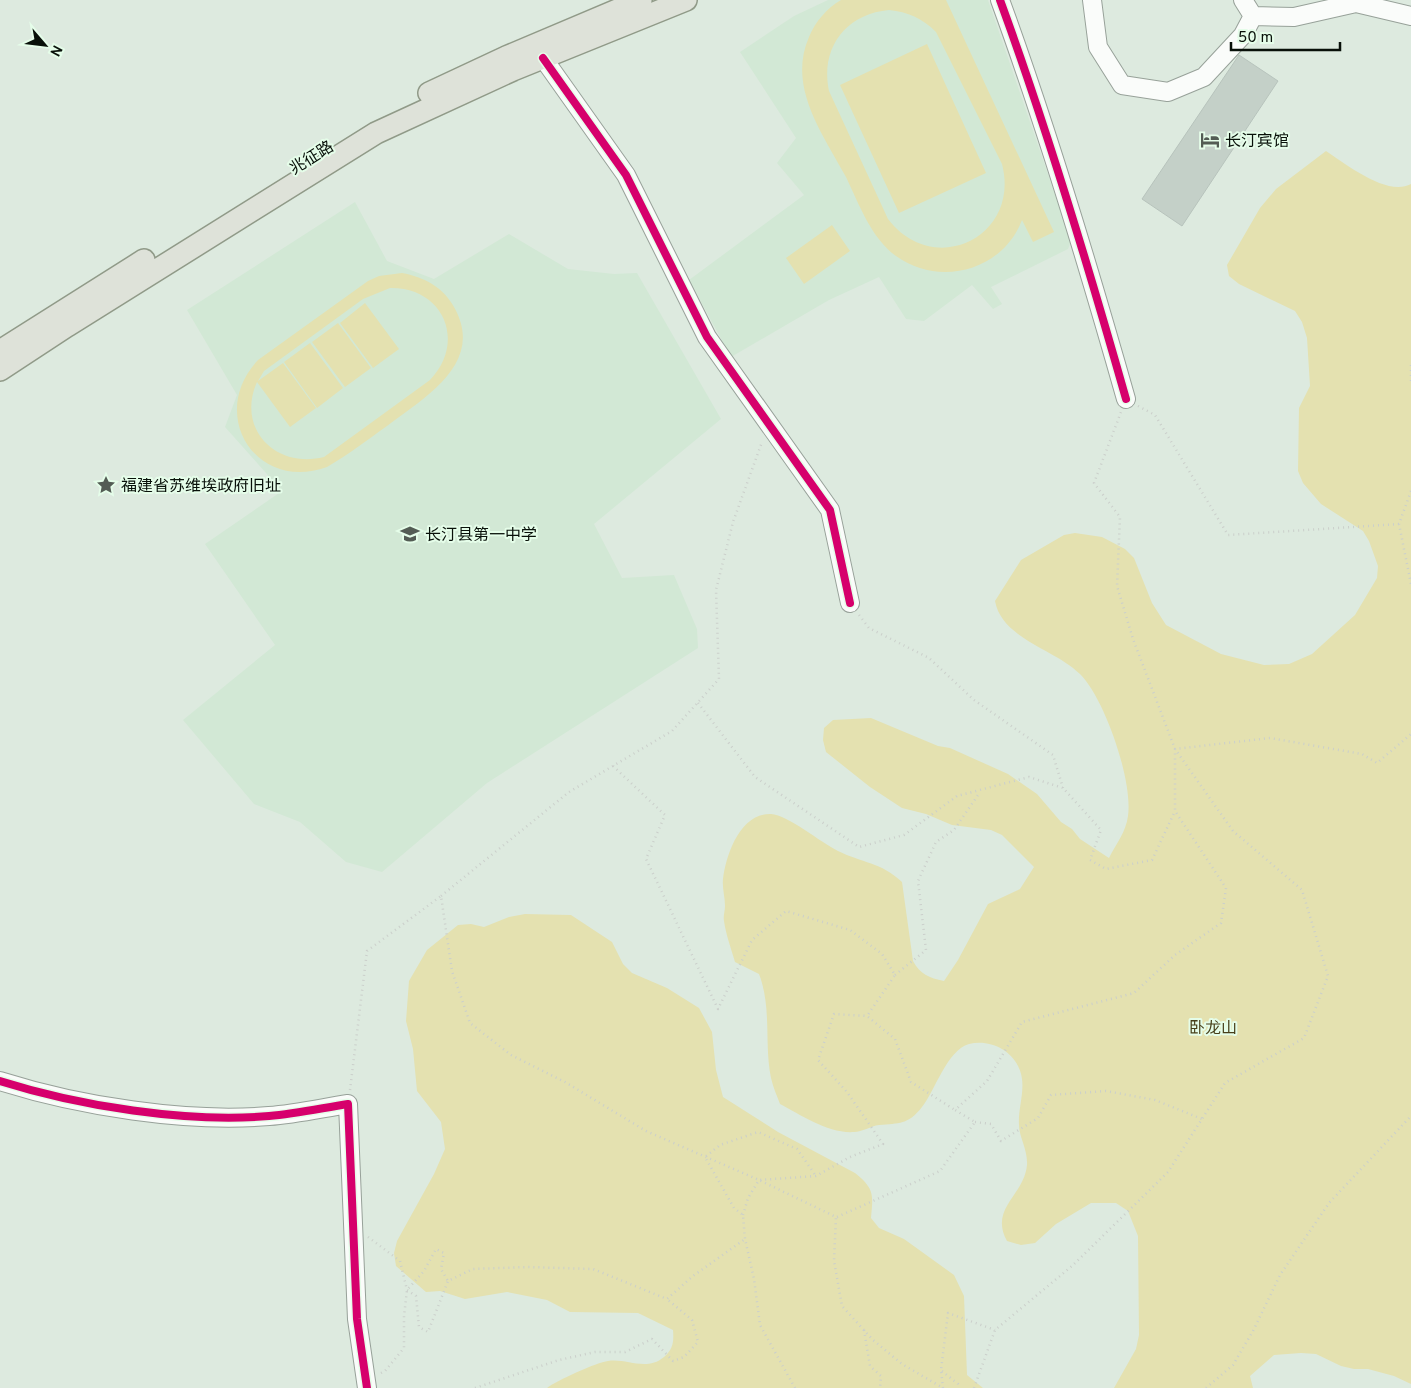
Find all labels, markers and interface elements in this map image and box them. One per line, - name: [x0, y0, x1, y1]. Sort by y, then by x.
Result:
- north arrow: [20, 20, 70, 70]
- scale bar: [1231, 20, 1340, 52]
- text: 50 m: [1238, 29, 1273, 48]
- text: N: [45, 42, 65, 59]
- hotel icon: 长汀宾馆: [1199, 129, 1221, 151]
- place label: 长汀宾馆: [1225, 132, 1289, 152]
- street label: 兆征路: [286, 137, 338, 180]
- place icon: 福建省苏维埃政府旧址: [95, 474, 117, 496]
- place label: 福建省苏维埃政府旧址: [121, 477, 281, 497]
- school or university icon: 长汀县第一中学: [399, 523, 421, 545]
- place label: 长汀县第一中学: [425, 526, 537, 546]
- park label: 卧龙山: [1189, 1019, 1237, 1039]

